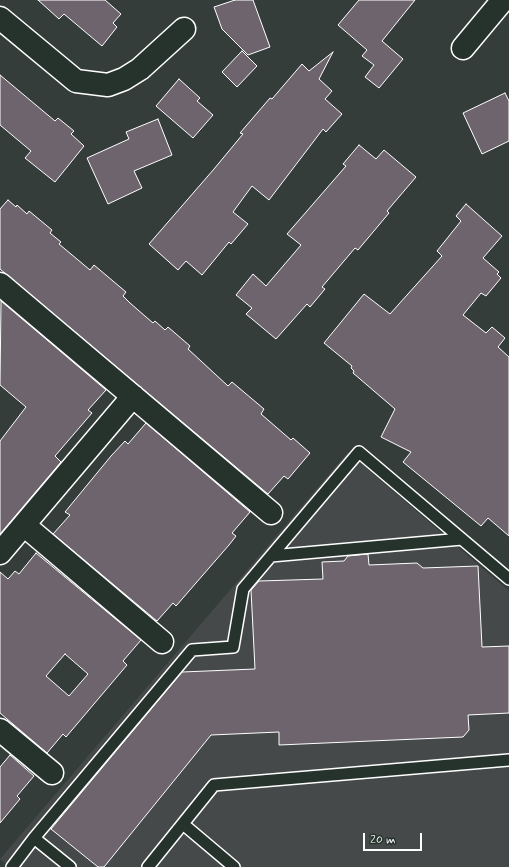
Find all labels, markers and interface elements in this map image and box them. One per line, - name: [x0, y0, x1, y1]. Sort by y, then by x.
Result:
- scale bar: [365, 825, 424, 851]
- text: 20 m: [370, 832, 396, 848]

